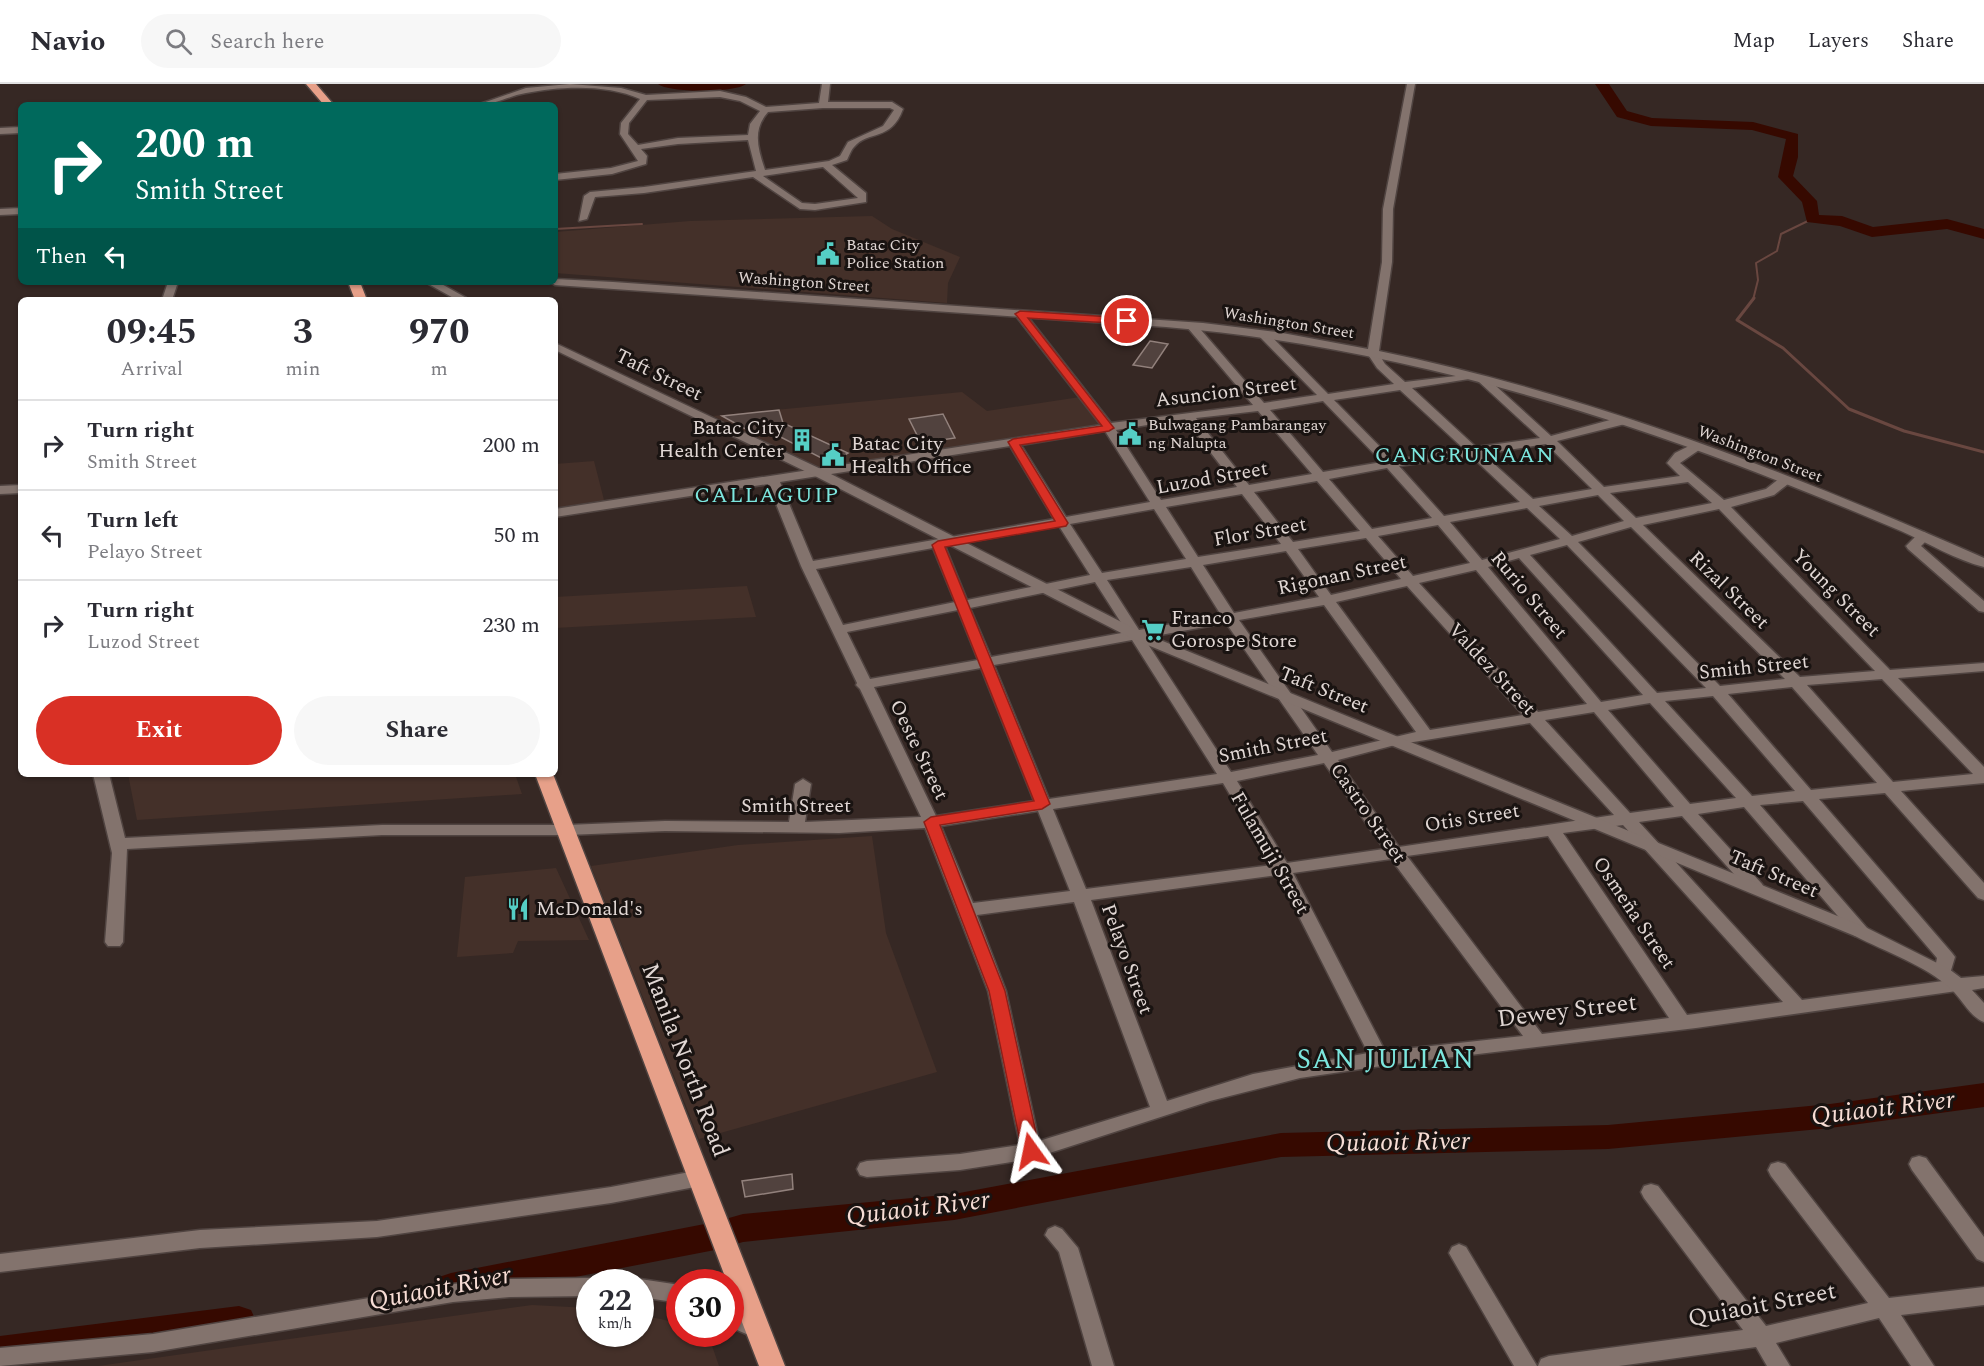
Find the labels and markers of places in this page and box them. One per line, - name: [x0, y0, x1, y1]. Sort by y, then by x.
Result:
- place label: Batac City Police Station: [846, 233, 944, 275]
- public building icon: Batac City Police Station: [815, 241, 841, 267]
- pin: [1101, 295, 1152, 346]
- place label: Batac City Health Center: [658, 413, 785, 466]
- place label: Bulwagang Pambarangay ng Nalupta: [1148, 413, 1327, 455]
- public building icon: Bulwagang Pambarangay ng Nalupta: [1117, 421, 1143, 447]
- building icon: Batac City Health Center: [789, 427, 815, 453]
- place label: Batac City Health Office: [851, 429, 972, 482]
- public building icon: Batac City Health Office: [820, 442, 846, 468]
- place label: Franco Gorospe Store: [1171, 603, 1297, 656]
- supermarket icon: Franco Gorospe Store: [1140, 617, 1166, 643]
- place label: McDonald's: [536, 894, 643, 924]
- restaurant icon: McDonald's: [505, 896, 531, 922]

